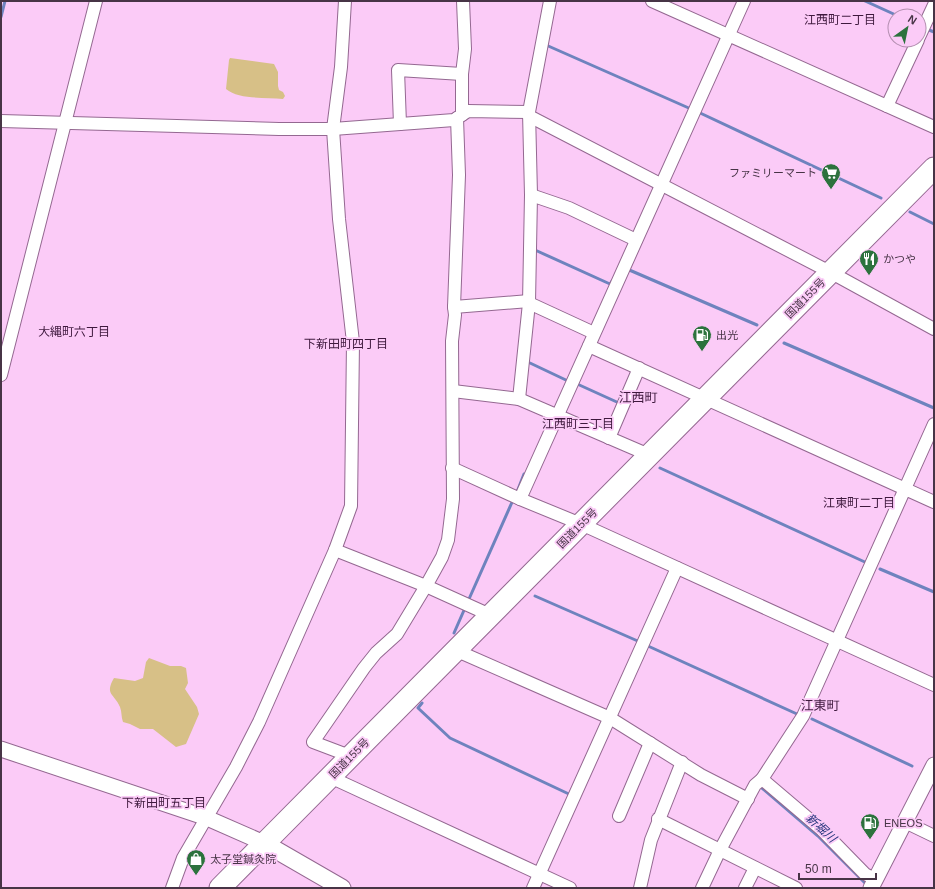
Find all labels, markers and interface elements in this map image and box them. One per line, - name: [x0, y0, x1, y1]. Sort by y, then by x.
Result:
- north arrow: [887, 8, 927, 48]
- text: N: [906, 12, 919, 27]
- district label: 江西町二丁目: [804, 13, 876, 27]
- supermarket icon: ファミリーマート: [820, 162, 842, 190]
- place label: ファミリーマート: [729, 167, 817, 179]
- restaurant icon: かつや: [858, 248, 880, 276]
- place label: かつや: [883, 253, 916, 265]
- street label: 国道155号: [783, 276, 827, 320]
- fuel station icon: 出光: [691, 324, 713, 352]
- district label: 大縄町六丁目: [38, 325, 110, 339]
- place label: 出光: [716, 329, 738, 341]
- district label: 下新田町四丁目: [304, 337, 388, 351]
- district label: 江西町: [618, 390, 658, 405]
- district label: 江西町三丁目: [542, 417, 614, 431]
- district label: 江東町二丁目: [823, 496, 895, 510]
- street label: 国道155号: [555, 506, 599, 550]
- district label: 江東町: [800, 698, 840, 713]
- street label: 国道155号: [327, 736, 371, 780]
- district label: 下新田町五丁目: [122, 796, 206, 810]
- water label: 新堀川: [803, 811, 840, 847]
- fuel station icon: ENEOS: [859, 812, 881, 840]
- place label: ENEOS: [884, 817, 923, 829]
- shop icon: 太子堂鍼灸院: [185, 848, 207, 876]
- place label: 太子堂鍼灸院: [210, 853, 276, 865]
- scale bar: [799, 855, 876, 881]
- text: 50 m: [805, 862, 832, 876]

